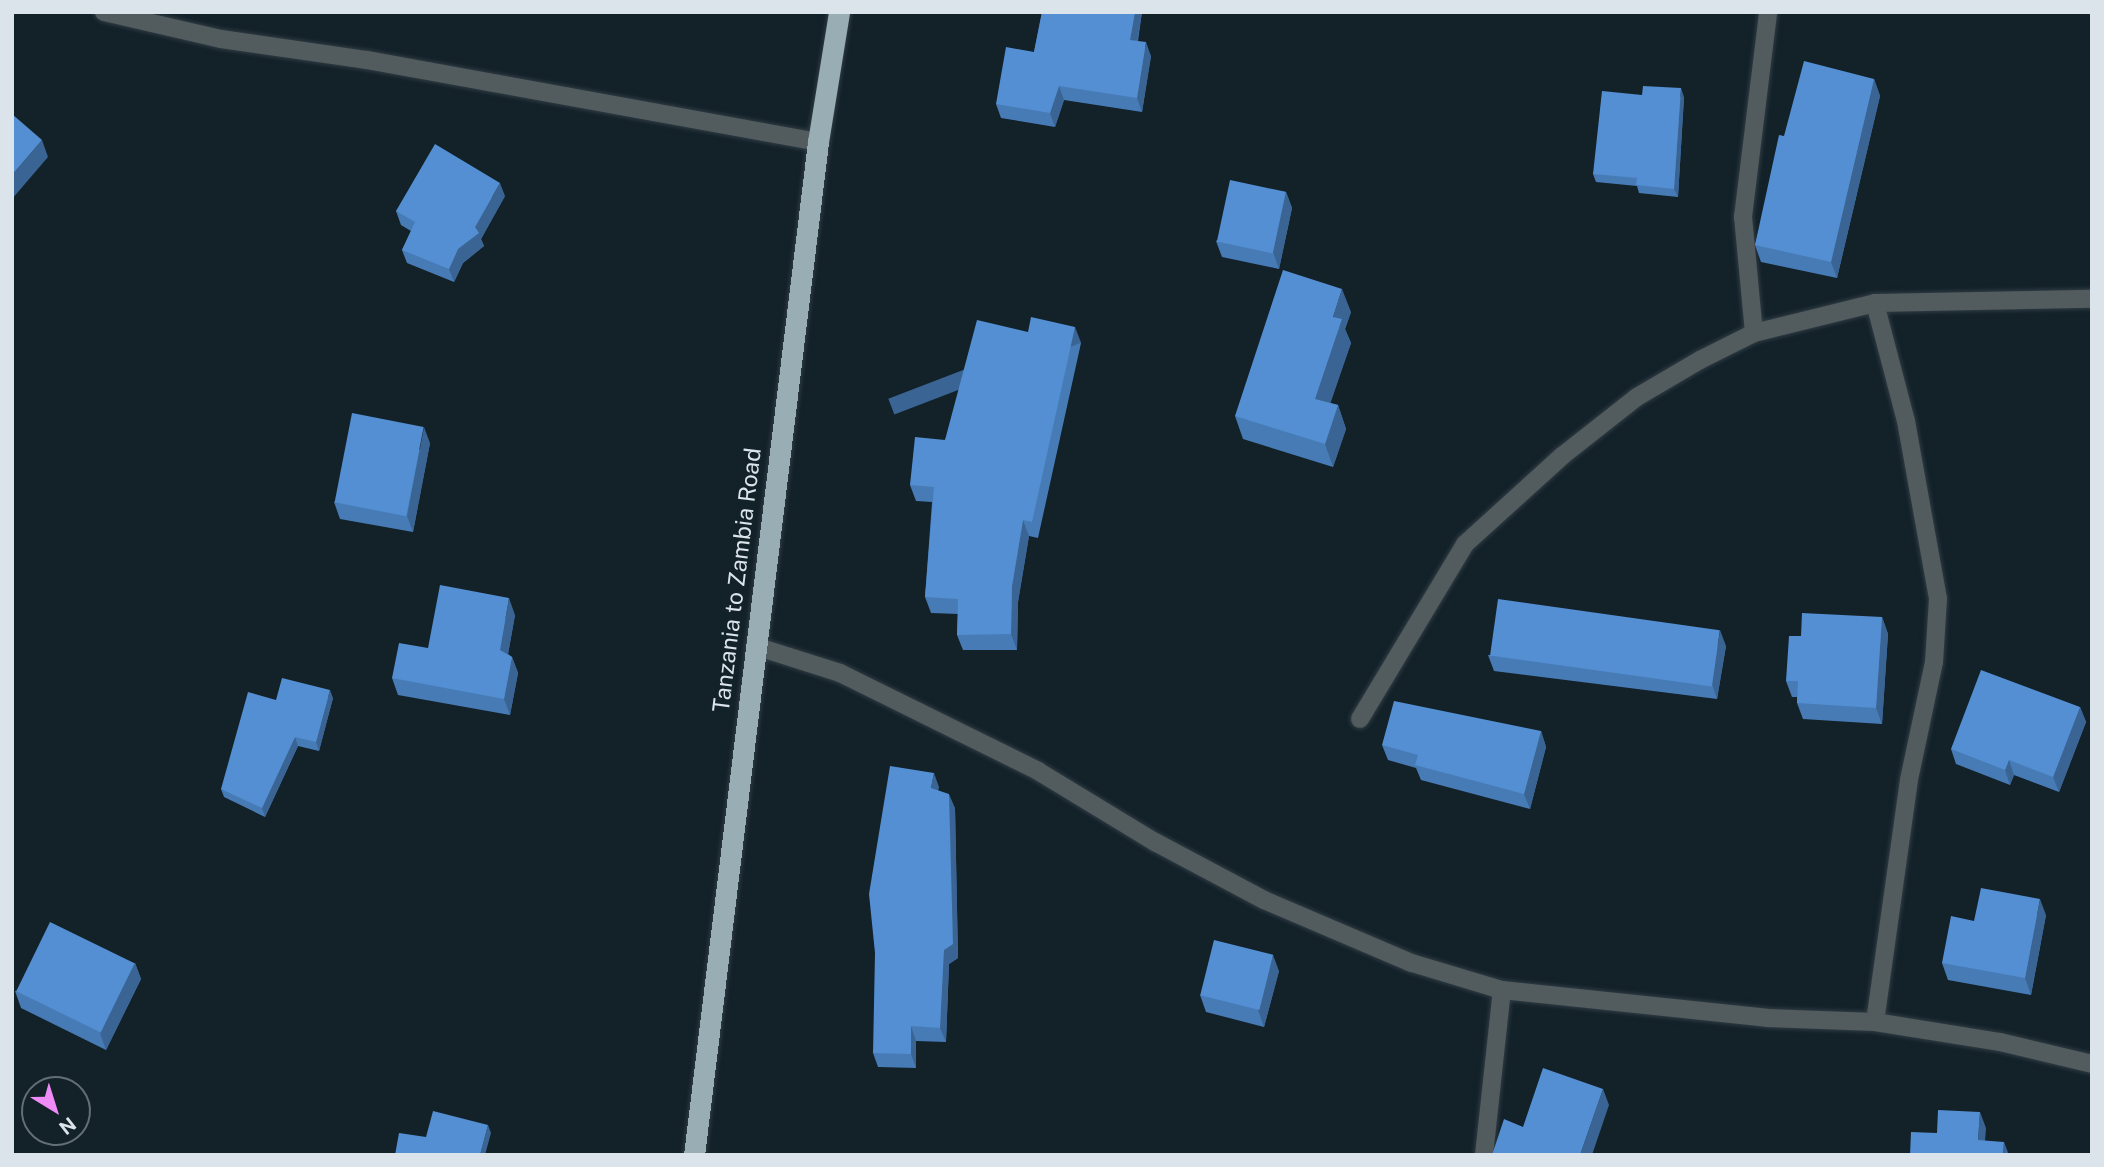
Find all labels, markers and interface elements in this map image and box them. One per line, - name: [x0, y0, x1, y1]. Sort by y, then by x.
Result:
- street label: Tanzania to Zambia Road: [707, 446, 767, 714]
- north arrow: [21, 1076, 91, 1146]
- text: N: [55, 1113, 80, 1139]

